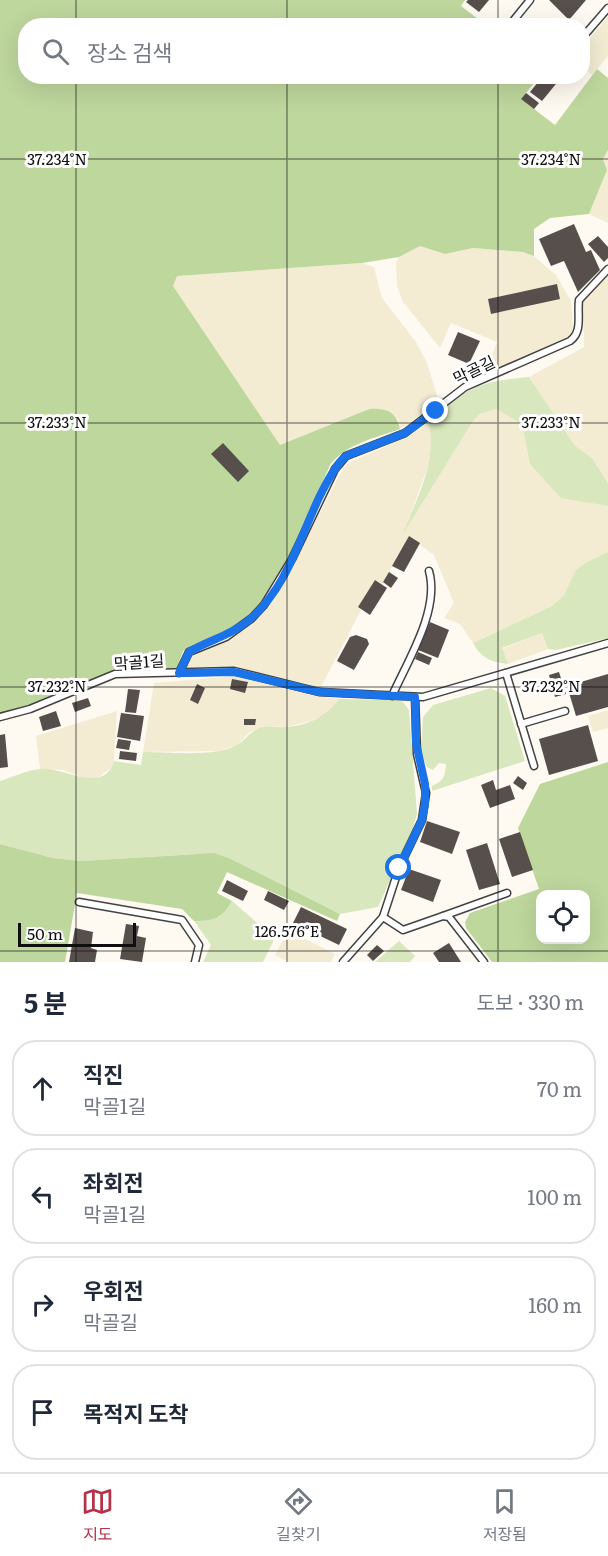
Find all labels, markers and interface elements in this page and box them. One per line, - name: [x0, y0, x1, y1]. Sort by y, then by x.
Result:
- search box: [18, 18, 590, 84]
- icon: search: [39, 35, 72, 68]
- text: 장소 검색: [87, 35, 172, 68]
- text: 37.234°N: [27, 147, 87, 170]
- text: 37.234°N: [521, 147, 581, 170]
- street label: 막골길: [448, 349, 499, 390]
- route end: [422, 397, 448, 423]
- text: 37.233°N: [27, 410, 87, 433]
- text: 37.233°N: [521, 410, 581, 433]
- street label: 막골1길: [113, 647, 165, 675]
- text: 37.232°N: [27, 674, 87, 697]
- text: 37.232°N: [521, 674, 581, 697]
- route start: [385, 854, 411, 880]
- map controls: [536, 890, 590, 944]
- button: locate: [536, 890, 590, 944]
- text: 126.576°E: [255, 919, 319, 942]
- scale bar: [18, 920, 136, 947]
- text: 50 m: [27, 921, 63, 945]
- text: 5 분: [24, 982, 67, 1021]
- text: 도보 · 330 m: [477, 986, 584, 1016]
- text: 직진: [83, 1057, 123, 1090]
- icon: ahead: [26, 1072, 59, 1105]
- text: 70 m: [537, 1073, 582, 1103]
- text: 막골1길: [83, 1090, 146, 1120]
- text: 좌회전: [83, 1165, 144, 1198]
- icon: left: [26, 1180, 59, 1213]
- text: 100 m: [527, 1181, 582, 1211]
- text: 막골1길: [83, 1198, 146, 1228]
- text: 우회전: [83, 1273, 144, 1306]
- icon: right: [26, 1288, 59, 1321]
- text: 160 m: [528, 1289, 582, 1319]
- text: 막골길: [83, 1306, 138, 1336]
- icon: arrive: [26, 1396, 59, 1429]
- text: 목적지 도착: [83, 1396, 189, 1429]
- tab: 지도: [81, 1485, 114, 1545]
- tab: 길찾기: [276, 1485, 321, 1545]
- tab: 저장됨: [483, 1485, 527, 1545]

